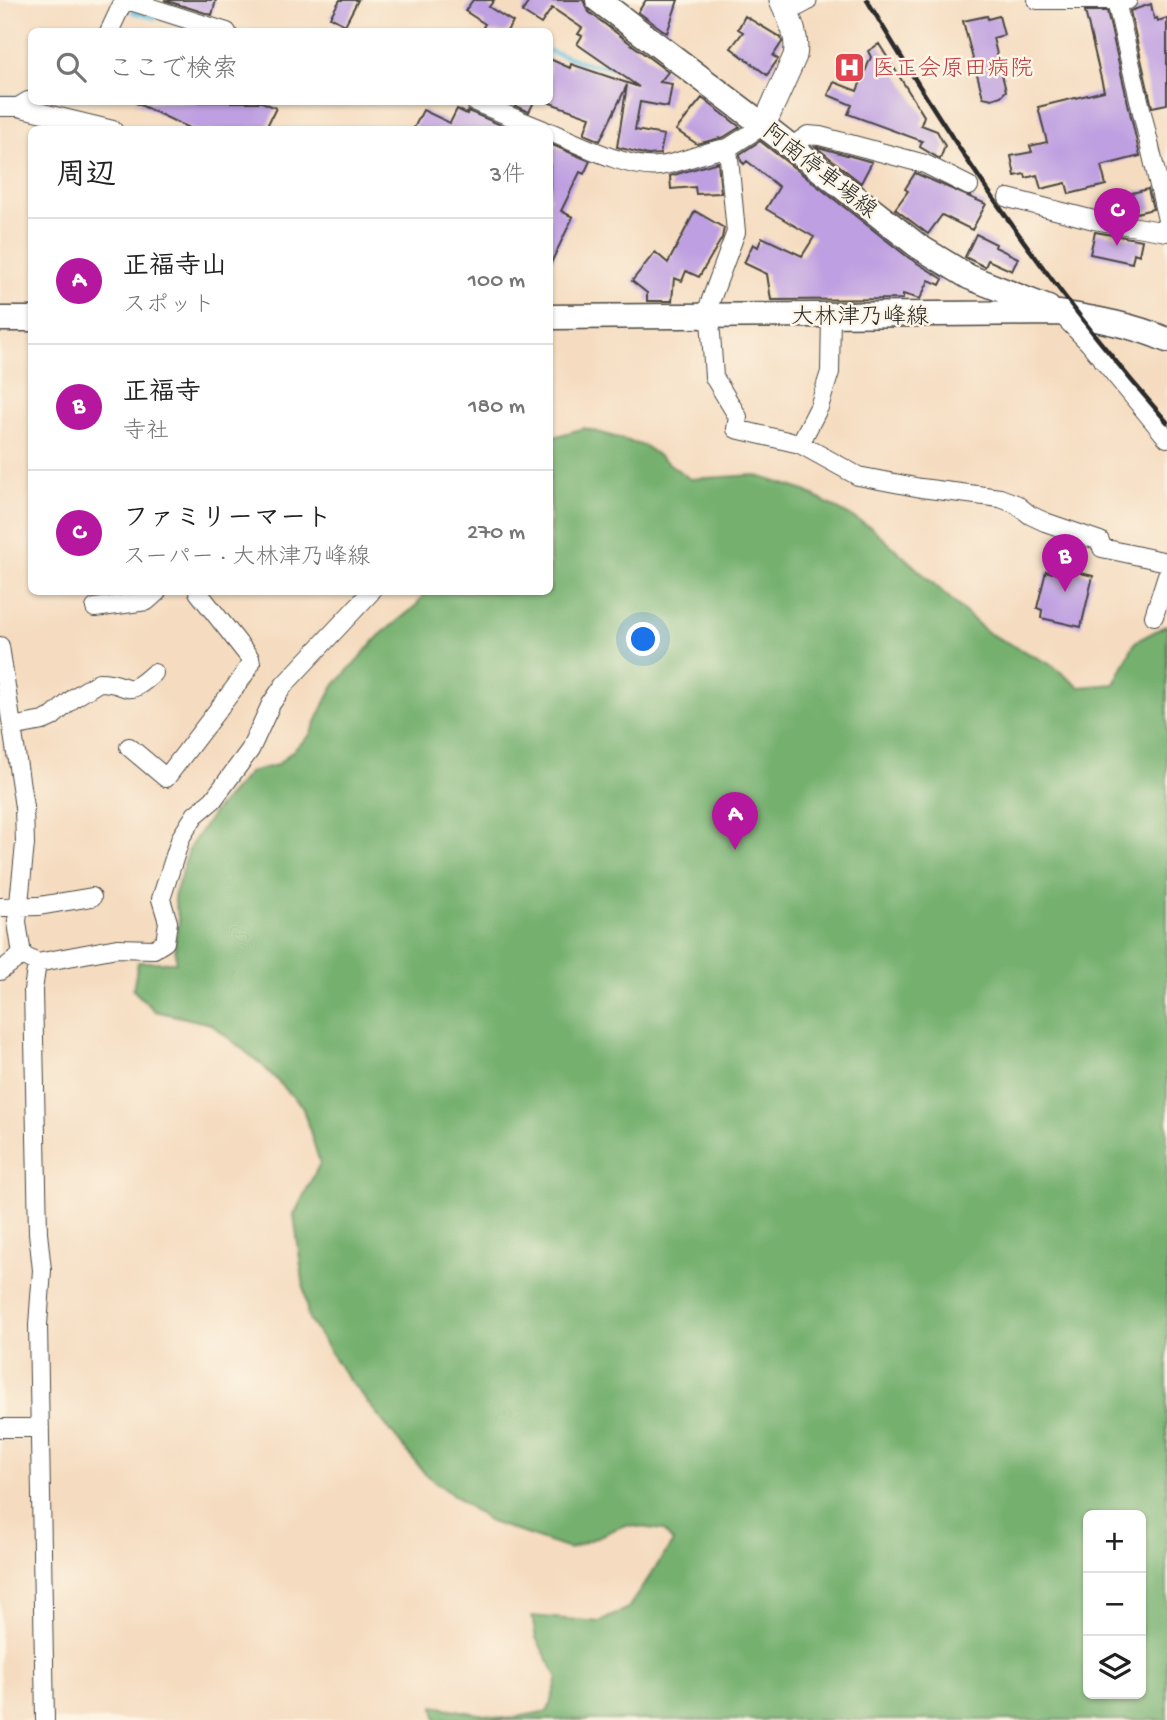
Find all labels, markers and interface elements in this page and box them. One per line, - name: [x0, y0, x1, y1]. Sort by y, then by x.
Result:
- search box: [28, 28, 553, 105]
- icon: search: [52, 48, 90, 86]
- hospital icon: 医正会原田病院: [832, 50, 866, 84]
- place label: 医正会原田病院: [872, 55, 1033, 84]
- text: ここで検索: [108, 56, 238, 87]
- street label: 阿南停車場線: [756, 119, 882, 226]
- text: 周辺: [56, 160, 116, 195]
- text: 3件: [490, 163, 525, 190]
- pin: C: [1094, 188, 1140, 246]
- text: 正福寺山: [123, 253, 227, 284]
- text: A: [72, 268, 86, 295]
- text: 100 m: [468, 268, 525, 295]
- text: スポット: [123, 293, 215, 320]
- street label: 大林津乃峰線: [791, 304, 929, 332]
- text: 正福寺: [123, 379, 201, 410]
- text: B: [73, 394, 85, 421]
- text: 180 m: [468, 394, 525, 421]
- text: 寺社: [123, 419, 169, 446]
- text: ファミリーマート: [123, 505, 332, 536]
- text: C: [73, 520, 85, 547]
- text: 270 m: [467, 520, 525, 547]
- pin: B: [1042, 534, 1088, 592]
- text: スーパー · 大林津乃峰線: [123, 545, 370, 572]
- your location: [626, 622, 660, 656]
- pin: A: [712, 792, 758, 850]
- map controls: [1083, 1510, 1146, 1699]
- button: +: [1083, 1510, 1146, 1573]
- button: −: [1083, 1573, 1146, 1636]
- button: layers: [1083, 1636, 1146, 1699]

